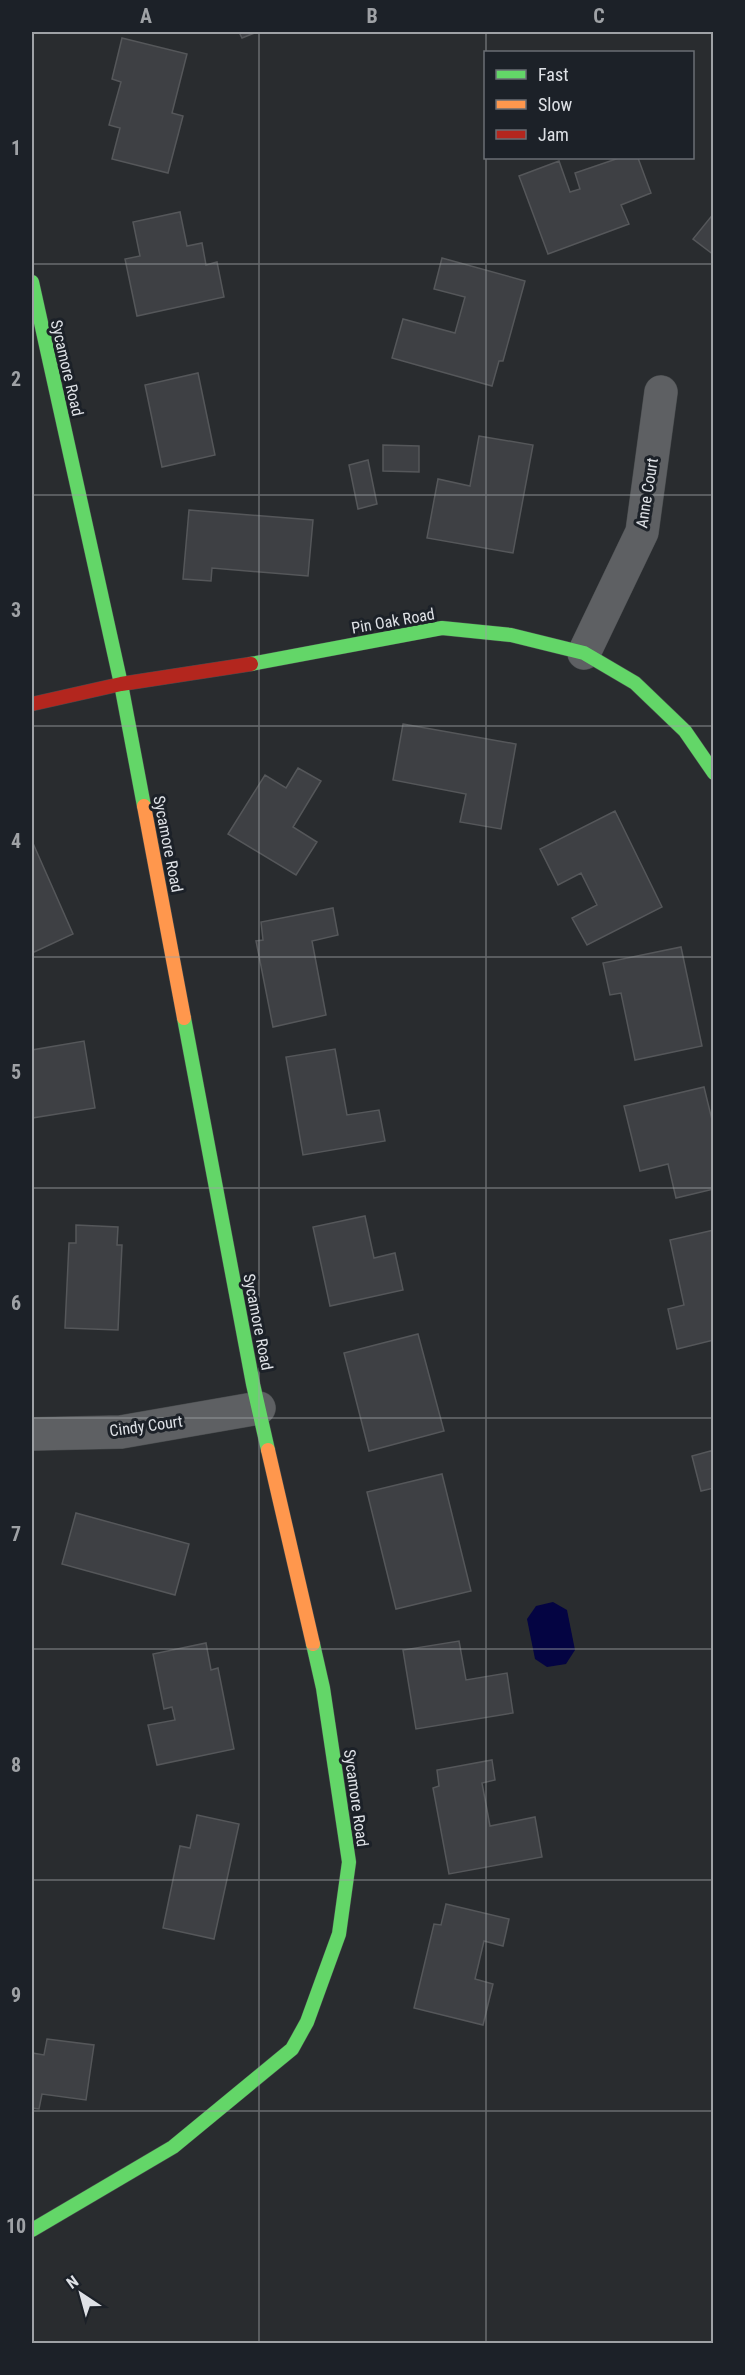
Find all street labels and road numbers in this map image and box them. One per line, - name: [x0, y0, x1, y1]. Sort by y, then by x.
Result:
- street label: Sycamore Road: [47, 318, 87, 418]
- street label: Anne Court: [632, 456, 662, 529]
- street label: Pin Oak Road: [350, 604, 436, 638]
- street label: Sycamore Road: [149, 794, 187, 894]
- street label: Sycamore Road: [239, 1272, 277, 1372]
- street label: Cindy Court: [108, 1411, 184, 1441]
- street label: Sycamore Road: [340, 1748, 372, 1848]

